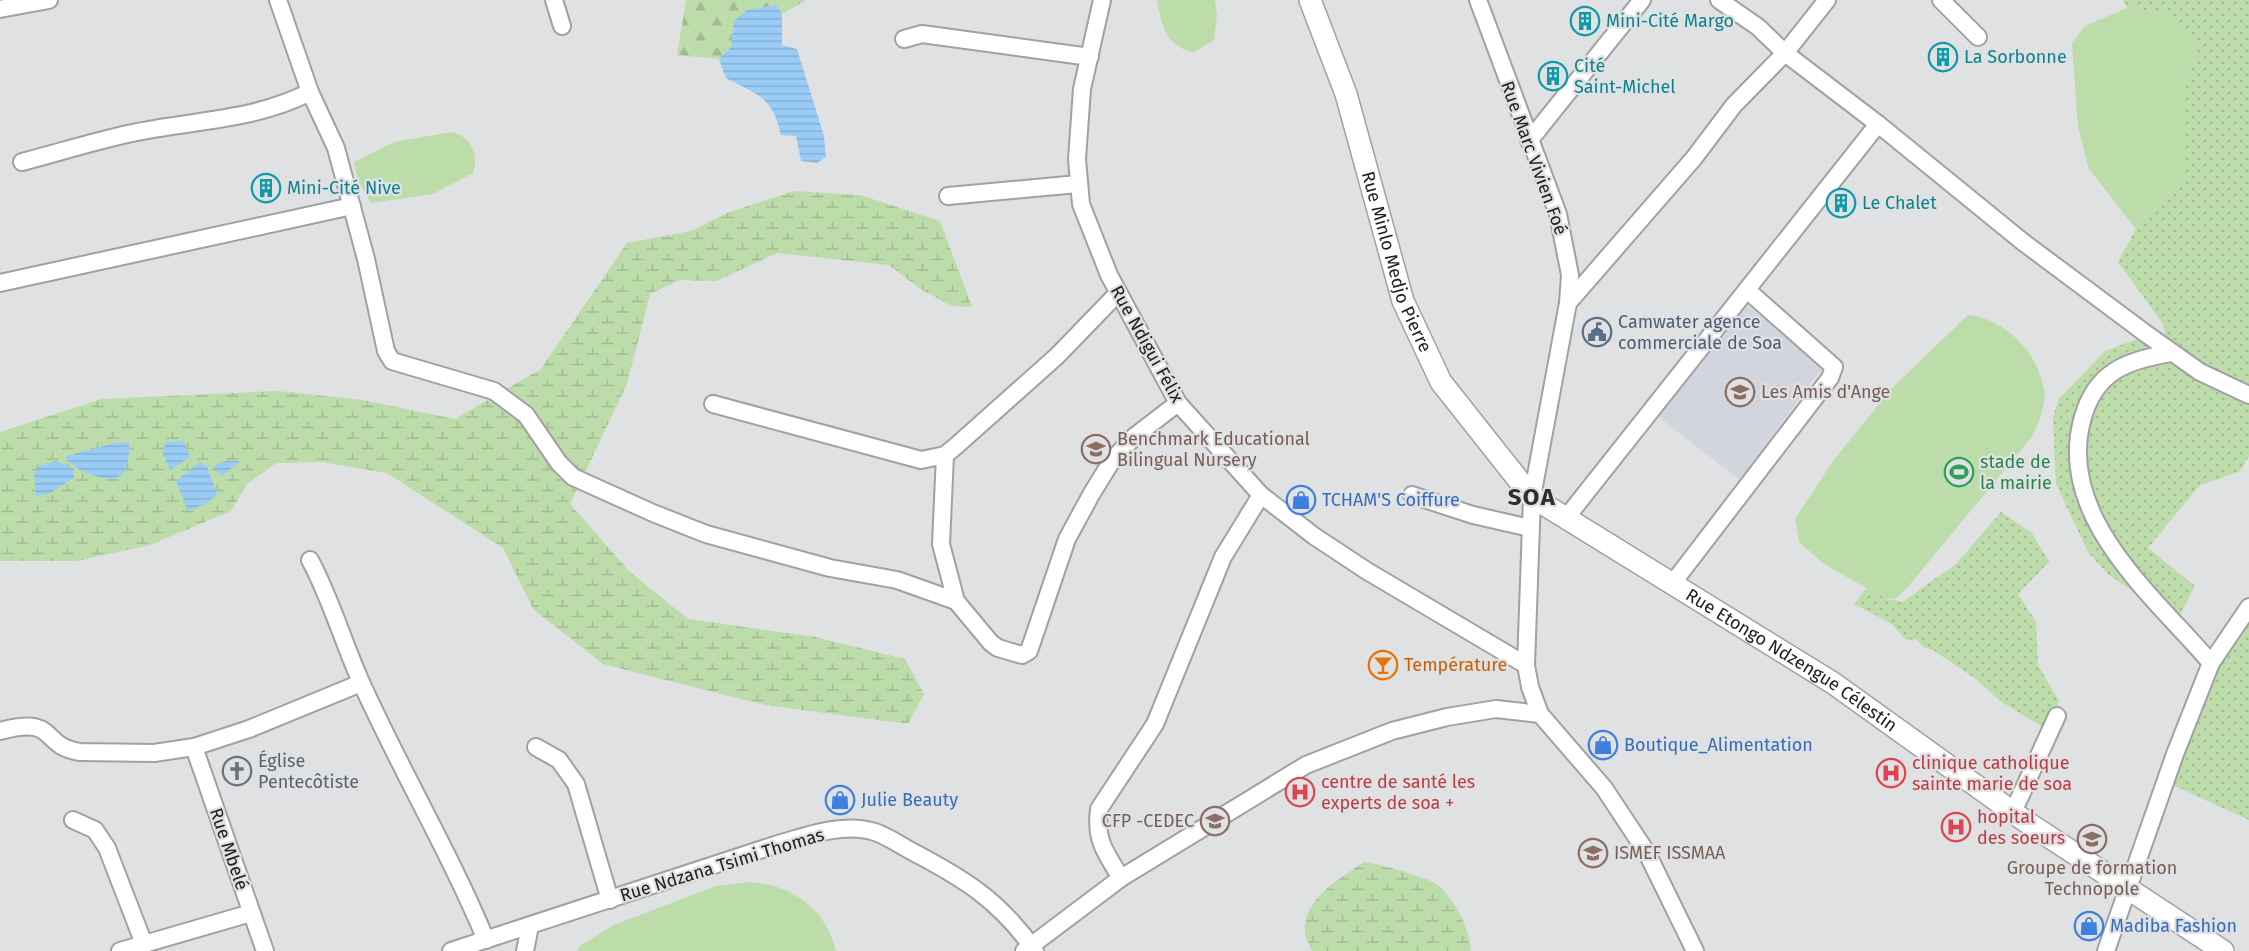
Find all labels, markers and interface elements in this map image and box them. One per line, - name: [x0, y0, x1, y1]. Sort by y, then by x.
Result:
- building icon: Mini-Cité Margo: [1569, 5, 1601, 37]
- place label: Mini-Cité Margo: [1606, 10, 1734, 32]
- building icon: La Sorbonne: [1927, 41, 1959, 73]
- place label: La Sorbonne: [1964, 46, 2067, 68]
- place label: Cité Saint-Michel: [1574, 55, 1676, 98]
- building icon: Cité Saint-Michel: [1537, 60, 1569, 92]
- street label: Rue Marc Vivien Foé: [1496, 78, 1572, 238]
- street label: Rue Minlo Medjo Pierre: [1357, 169, 1437, 356]
- building icon: Mini-Cité Nive: [250, 172, 282, 204]
- place label: Mini-Cité Nive: [287, 177, 401, 199]
- building icon: Le Chalet: [1825, 187, 1857, 219]
- place label: Le Chalet: [1862, 192, 1937, 214]
- street label: Rue Ndigui Félix: [1106, 282, 1188, 407]
- place label: Camwater agence commerciale de Soa: [1618, 311, 1782, 354]
- public building icon: Camwater agence commerciale de Soa: [1581, 316, 1613, 348]
- school or university icon: Les Amis d'Ange: [1724, 376, 1756, 408]
- place label: Les Amis d'Ange: [1761, 381, 1890, 403]
- place label: Benchmark Educational Bilingual Nursery: [1117, 428, 1310, 471]
- school or university icon: Benchmark Educational Bilingual Nursery: [1080, 433, 1112, 465]
- place label: stade de la mairie: [1980, 451, 2052, 494]
- sports icon: stade de la mairie: [1943, 456, 1975, 488]
- district label: SOA: [1508, 483, 1556, 511]
- shop icon: TCHAM'S Coiffure: [1285, 484, 1317, 516]
- place label: TCHAM'S Coiffure: [1322, 489, 1460, 511]
- street label: Rue Etongo Ndzengue Célestin: [1682, 584, 1902, 737]
- bar icon: Température: [1367, 649, 1399, 681]
- place label: Température: [1404, 654, 1507, 676]
- shop icon: Boutique_Alimentation: [1587, 729, 1619, 761]
- place label: Boutique_Alimentation: [1624, 734, 1813, 756]
- place label: Église Pentecôtiste: [258, 749, 359, 793]
- place label: clinique catholique sainte marie de soa: [1912, 752, 2072, 795]
- church icon: Église Pentecôtiste: [221, 755, 253, 787]
- hospital icon: clinique catholique sainte marie de soa: [1875, 757, 1907, 789]
- place label: centre de santé les experts de soa +: [1321, 771, 1475, 814]
- hospital icon: centre de santé les experts de soa +: [1284, 776, 1316, 808]
- shop icon: Julie Beauty: [824, 784, 856, 816]
- place label: Julie Beauty: [861, 789, 958, 811]
- street label: Rue Mbelé: [205, 805, 253, 893]
- school or university icon: CFP -CEDEC: [1199, 805, 1231, 837]
- place label: hopital des soeurs: [1977, 806, 2065, 849]
- place label: CFP -CEDEC: [1102, 810, 1194, 832]
- hospital icon: hopital des soeurs: [1940, 811, 1972, 843]
- street label: Rue Ndzana Tsimi Thomas: [617, 823, 827, 907]
- school or university icon: Groupe de formation Technopole: [2076, 823, 2108, 855]
- school or university icon: ISMEF ISSMAA: [1577, 837, 1609, 869]
- place label: ISMEF ISSMAA: [1614, 842, 1726, 864]
- place label: Groupe de formation Technopole: [2007, 857, 2177, 900]
- shop icon: Madiba Fashion: [2073, 910, 2105, 942]
- place label: Madiba Fashion: [2110, 915, 2237, 937]

